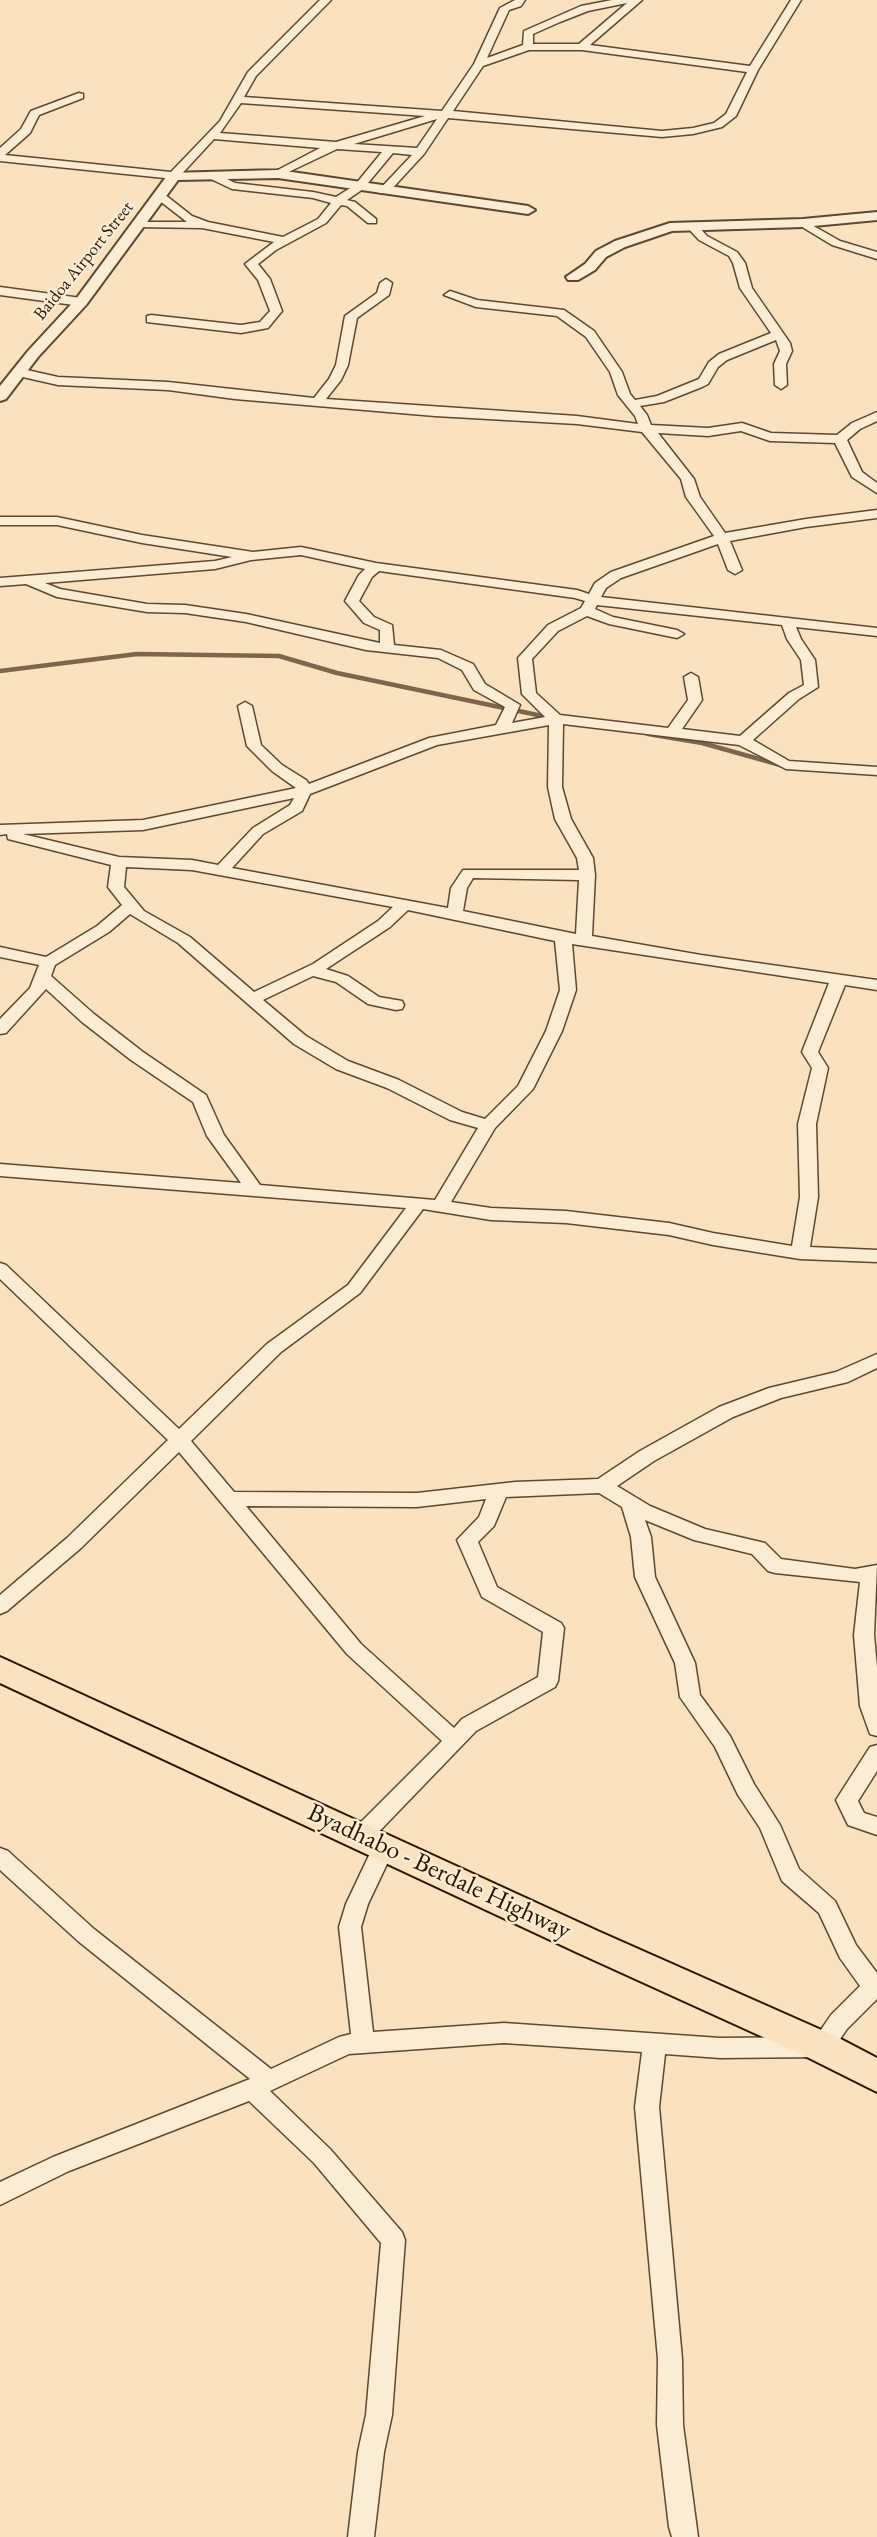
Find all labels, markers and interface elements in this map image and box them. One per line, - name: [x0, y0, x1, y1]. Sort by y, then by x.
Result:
- street label: Baidoa Airport Street: [29, 197, 139, 325]
- street label: Byadhabo - Berdale Highway: [302, 1797, 576, 1947]

